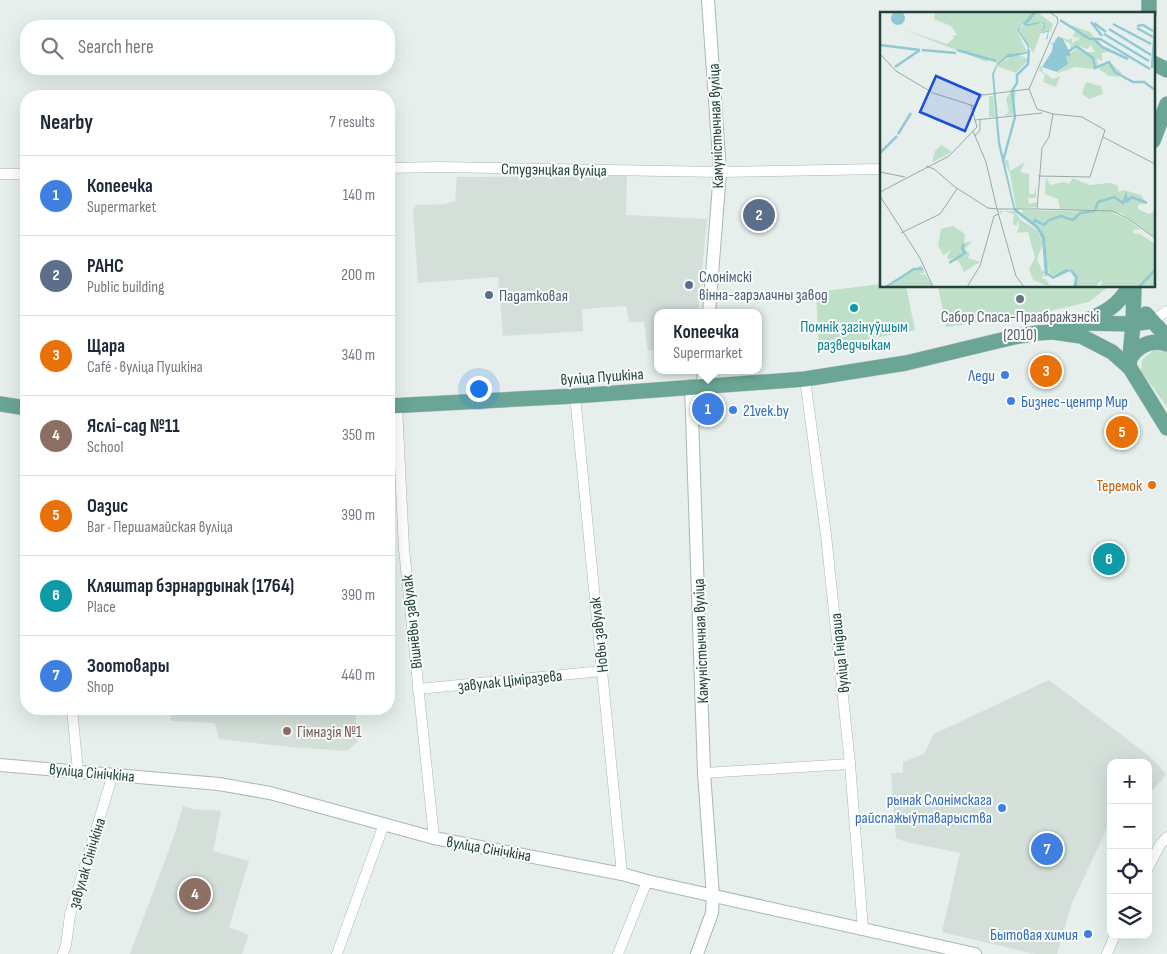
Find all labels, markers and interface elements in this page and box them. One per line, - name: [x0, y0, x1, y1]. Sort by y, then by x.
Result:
- inset map: [880, 12, 1154, 288]
- search box: [20, 20, 395, 75]
- icon: search: [38, 34, 66, 62]
- text: Search here: [78, 36, 154, 59]
- street label: Камуністычная вуліца: [705, 63, 728, 189]
- text: Nearby: [40, 110, 93, 135]
- text: 7 results: [329, 113, 375, 132]
- street label: Студэнцкая вуліца: [501, 160, 607, 181]
- text: Копеечка: [87, 175, 153, 198]
- text: 1: [53, 186, 59, 205]
- text: 140 m: [343, 186, 375, 205]
- pin: 2: [743, 196, 775, 234]
- text: Supermarket: [87, 198, 156, 217]
- text: РАНС: [87, 255, 124, 278]
- text: 2: [52, 266, 60, 285]
- text: 200 m: [341, 266, 375, 285]
- place label: Слонімскі вінна-гарэлачны завод: [699, 268, 828, 305]
- text: Public building: [87, 278, 164, 297]
- marker: Слонімскі вінна-гарэлачны завод: [683, 279, 695, 291]
- place label: Падатковая: [499, 287, 568, 306]
- marker: Падатковая: [483, 289, 495, 301]
- marker: Сабор Спаса-Праабражэнскі (2010): [1014, 293, 1026, 305]
- marker: Помнік загінуўшым разведчыкам: [848, 302, 860, 314]
- place label: Сабор Спаса-Праабражэнскі (2010): [941, 308, 1099, 345]
- popup: [654, 309, 762, 374]
- place label: Помнік загінуўшым разведчыкам: [800, 318, 908, 355]
- text: Копеечка: [673, 321, 739, 344]
- text: Щара: [87, 335, 125, 358]
- text: Supermarket: [673, 344, 743, 363]
- text: 3: [52, 346, 60, 365]
- text: 340 m: [342, 346, 375, 365]
- pin: 3: [1030, 352, 1062, 390]
- text: Café · вуліца Пушкіна: [87, 358, 203, 377]
- street label: вуліца Пушкіна: [560, 365, 644, 390]
- place label: Леди: [967, 367, 995, 386]
- marker: Леди: [999, 369, 1011, 381]
- your location: [466, 376, 492, 402]
- pin: 1: [692, 390, 724, 428]
- place label: Бизнес-центр Мир: [1021, 393, 1128, 412]
- marker: Бизнес-центр Мир: [1005, 395, 1017, 407]
- place label: 21vek.by: [743, 402, 789, 421]
- marker: 21vek.by: [727, 404, 739, 416]
- pin: 5: [1106, 413, 1138, 451]
- text: Яслі-сад №11: [87, 415, 180, 438]
- text: 4: [52, 426, 60, 445]
- text: 350 m: [342, 426, 375, 445]
- text: School: [87, 438, 123, 457]
- place label: Теремок: [1097, 477, 1143, 496]
- marker: Теремок: [1146, 479, 1158, 491]
- text: Оазис: [87, 495, 128, 518]
- text: 5: [52, 506, 60, 525]
- text: 390 m: [341, 506, 375, 525]
- text: Bar · Першамайская вуліца: [87, 518, 233, 537]
- pin: 6: [1093, 540, 1125, 578]
- street label: Вішнёвы завулак: [398, 573, 427, 670]
- text: Кляштар бэрнардынак (1764): [87, 575, 294, 598]
- street label: Камуністычная вуліца: [690, 578, 713, 704]
- text: 6: [52, 586, 60, 605]
- text: 390 m: [341, 586, 375, 605]
- street label: Новы завулак: [586, 595, 613, 673]
- text: Place: [87, 598, 116, 617]
- street label: вуліца Гнідаша: [827, 612, 854, 694]
- text: Зоотовары: [87, 655, 169, 678]
- text: 7: [53, 666, 59, 685]
- text: 440 m: [342, 666, 375, 685]
- street label: завулак Ціміразева: [457, 667, 563, 696]
- text: Shop: [87, 678, 114, 697]
- place label: Гімназія №1: [297, 723, 362, 742]
- marker: Гімназія №1: [281, 725, 293, 737]
- map controls: [1107, 759, 1152, 939]
- button: +: [1107, 759, 1152, 804]
- street label: вуліца Сінічкіна: [48, 760, 135, 787]
- place label: рынак Слонімскага райспажыўтаварыства: [855, 791, 992, 828]
- marker: рынак Слонімскага райспажыўтаварыства: [996, 802, 1008, 814]
- button: −: [1107, 804, 1152, 849]
- street label: завулак Сінічкіна: [65, 816, 110, 911]
- pin: 7: [1031, 830, 1063, 868]
- street label: вуліца Сінічкіна: [445, 833, 533, 866]
- button: locate: [1107, 849, 1152, 894]
- pin: 4: [179, 875, 211, 913]
- button: layers: [1107, 894, 1152, 939]
- place label: Бытовая химия: [990, 926, 1078, 945]
- marker: Бытовая химия: [1082, 928, 1094, 940]

